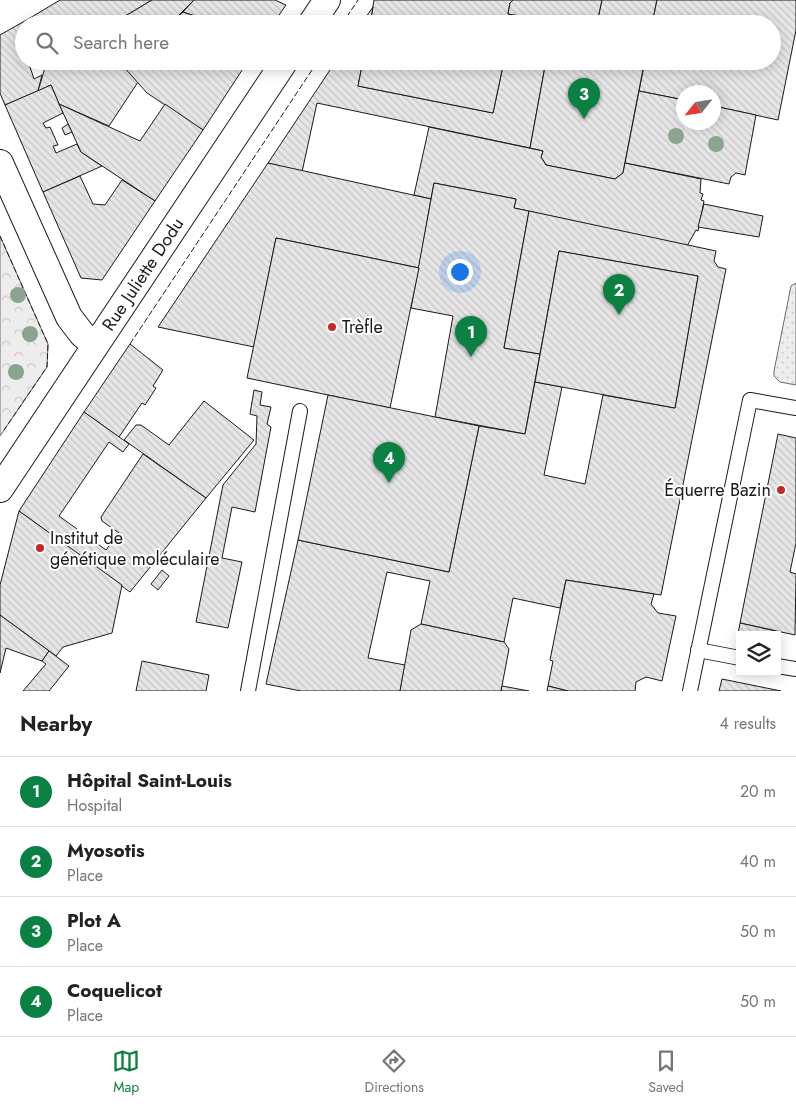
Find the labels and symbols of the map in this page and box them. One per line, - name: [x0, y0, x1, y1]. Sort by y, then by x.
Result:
- pin: 3: [568, 78, 600, 119]
- north arrow: [676, 85, 721, 130]
- street label: Rue Juliette Dodu: [96, 212, 190, 336]
- your location: [447, 259, 473, 285]
- pin: 2: [603, 274, 635, 315]
- place label: Trèfle: [342, 314, 383, 340]
- pin: 1: [455, 316, 487, 357]
- marker: Trèfle: [326, 321, 338, 333]
- pin: 4: [373, 442, 405, 483]
- place label: Équerre Bazin: [664, 477, 771, 503]
- marker: Équerre Bazin: [775, 484, 787, 496]
- place label: Institut de génétique moléculaire: [50, 525, 220, 572]
- marker: Institut de génétique moléculaire: [34, 542, 46, 554]

